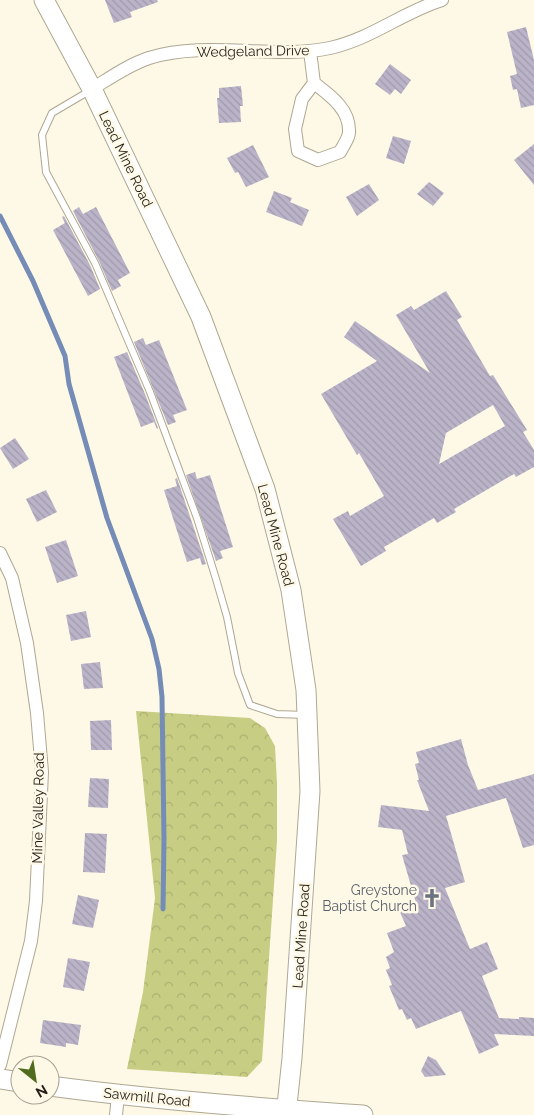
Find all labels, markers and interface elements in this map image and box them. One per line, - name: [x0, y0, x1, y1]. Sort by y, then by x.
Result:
- street label: Wedgeland Drive: [196, 42, 310, 60]
- street label: Lead Mine Road: [96, 108, 156, 210]
- street label: Lead Mine Road: [255, 482, 297, 588]
- street label: Mine Valley Road: [29, 752, 47, 864]
- place label: Greystone Baptist Church: [322, 882, 417, 914]
- street label: Lead Mine Road: [289, 883, 313, 989]
- church icon: Greystone Baptist Church: [421, 887, 443, 909]
- north arrow: [10, 1055, 60, 1105]
- text: N: [33, 1082, 50, 1101]
- street label: Sawmill Road: [103, 1084, 191, 1110]

